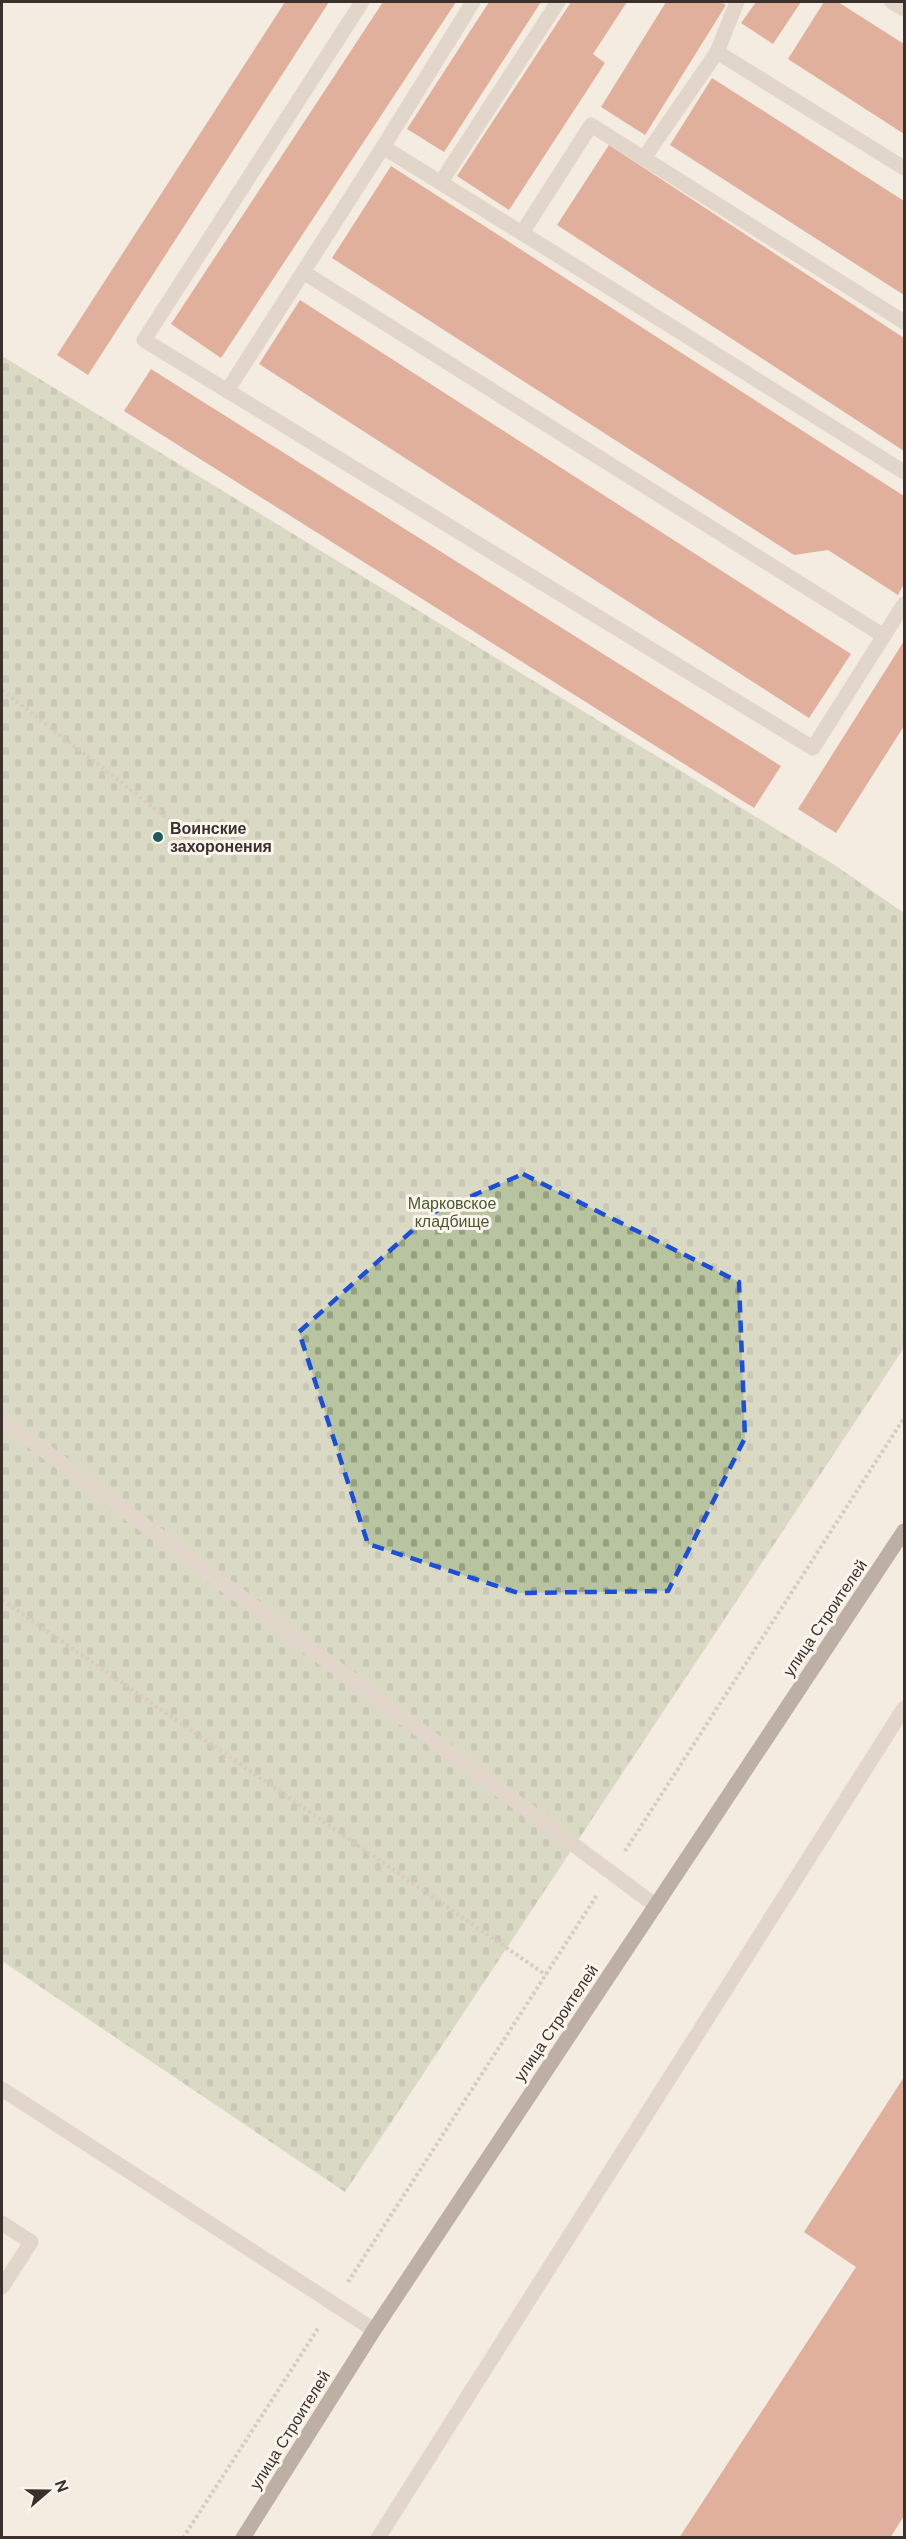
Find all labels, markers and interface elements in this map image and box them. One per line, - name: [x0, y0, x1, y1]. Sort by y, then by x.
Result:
- place label: Воинские захоронения: [170, 818, 272, 857]
- marker: Воинские захоронения: [151, 830, 165, 844]
- park label: Марковское кладбище: [408, 1193, 496, 1232]
- street label: улица Строителей: [778, 1556, 872, 1680]
- street label: улица Строителей: [509, 1961, 603, 2085]
- street label: улица Строителей: [245, 2367, 335, 2493]
- north arrow: [18, 2461, 78, 2521]
- text: N: [50, 2477, 73, 2495]

